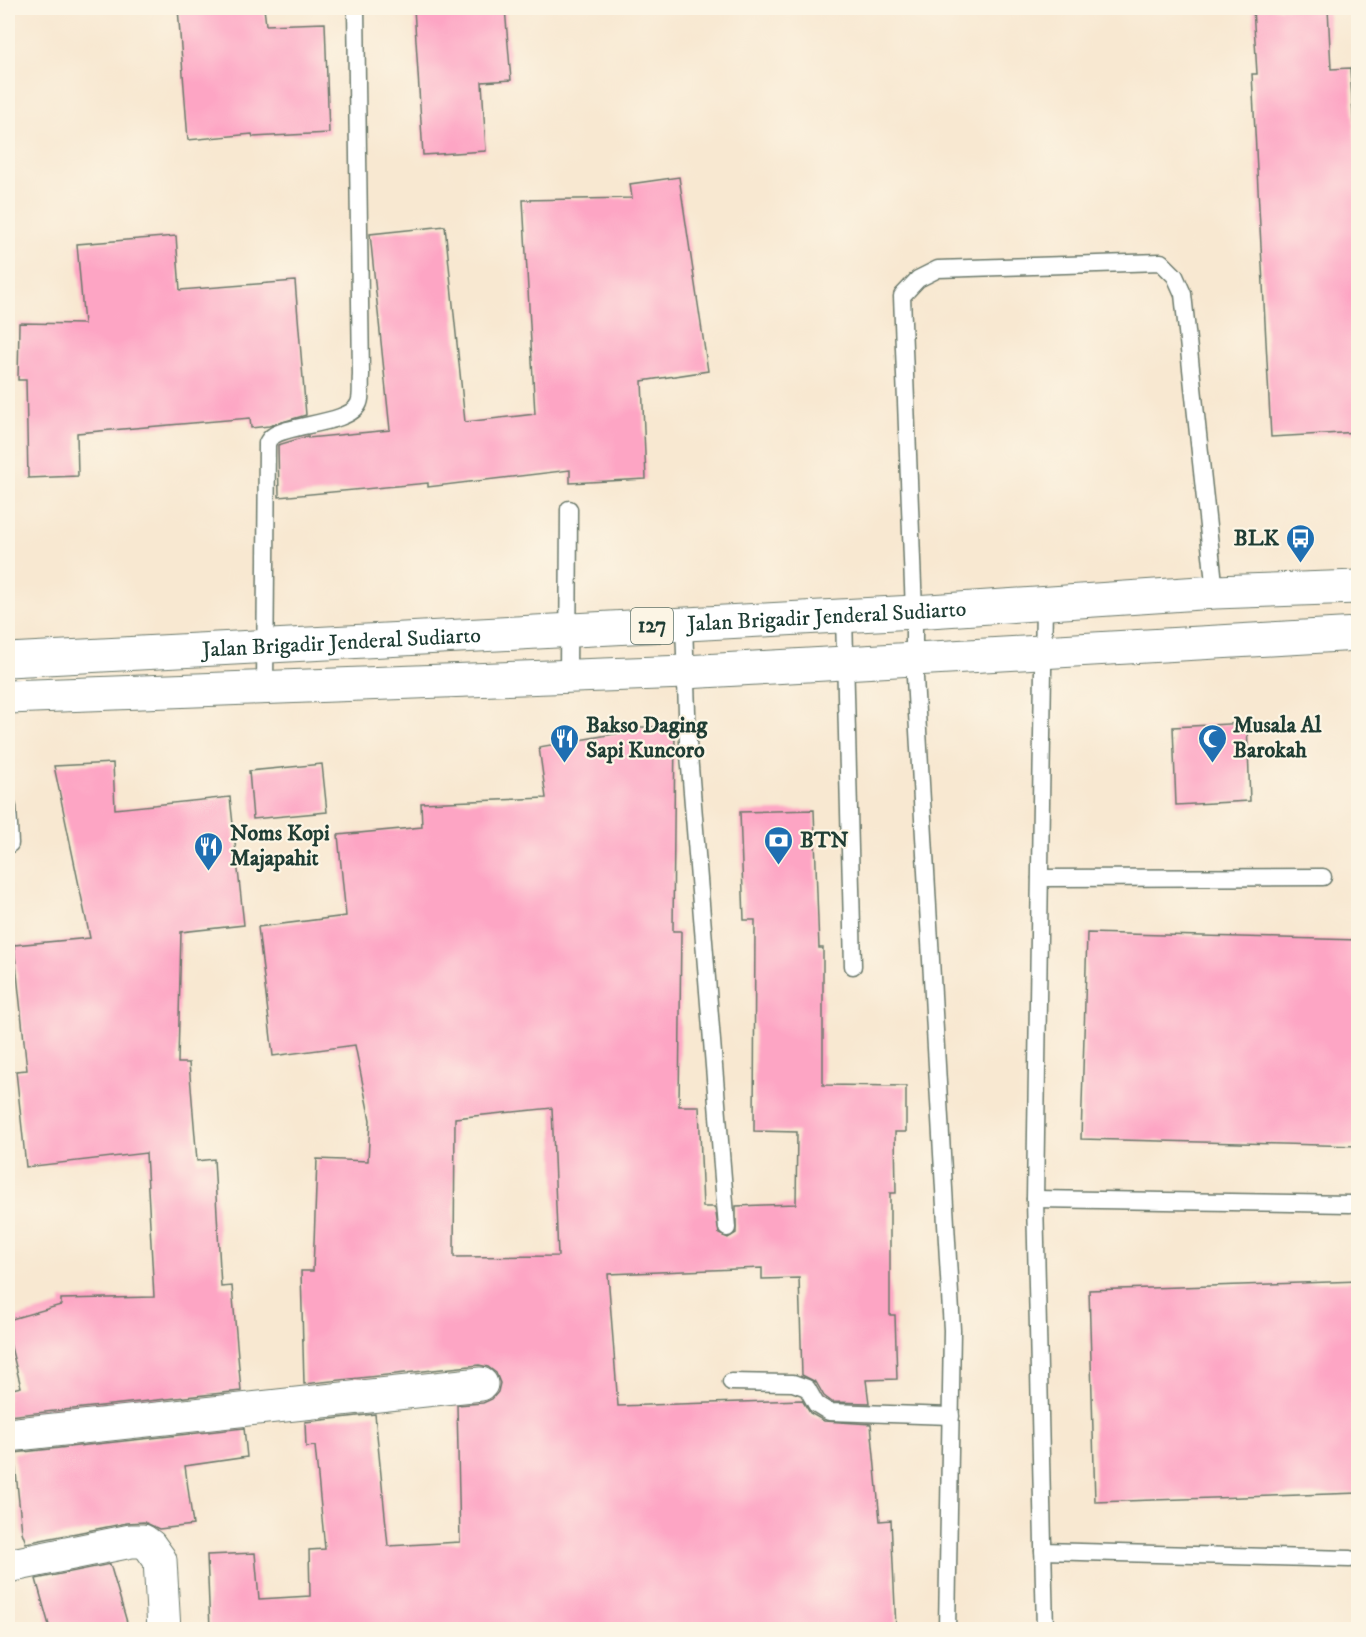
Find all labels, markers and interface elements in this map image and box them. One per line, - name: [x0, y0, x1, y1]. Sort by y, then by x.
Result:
- bus stop icon: BLK: [1284, 522, 1316, 564]
- place label: BLK: [1234, 525, 1280, 552]
- street label: Jalan Brigadir Jenderal Sudiarto: [685, 595, 967, 638]
- road number: 127: [631, 608, 673, 644]
- street label: Jalan Brigadir Jenderal Sudiarto: [199, 621, 482, 663]
- place label: Bakso Daging Sapi Kuncoro: [586, 712, 709, 764]
- place label: Musala Al Barokah: [1233, 712, 1322, 764]
- restaurant icon: Bakso Daging Sapi Kuncoro: [549, 722, 581, 764]
- mosque icon: Musala Al Barokah: [1196, 722, 1228, 764]
- place label: Noms Kopi Majapahit: [230, 820, 330, 873]
- bank icon: BTN: [763, 824, 795, 866]
- place label: BTN: [800, 827, 849, 854]
- restaurant icon: Noms Kopi Majapahit: [193, 830, 225, 872]

